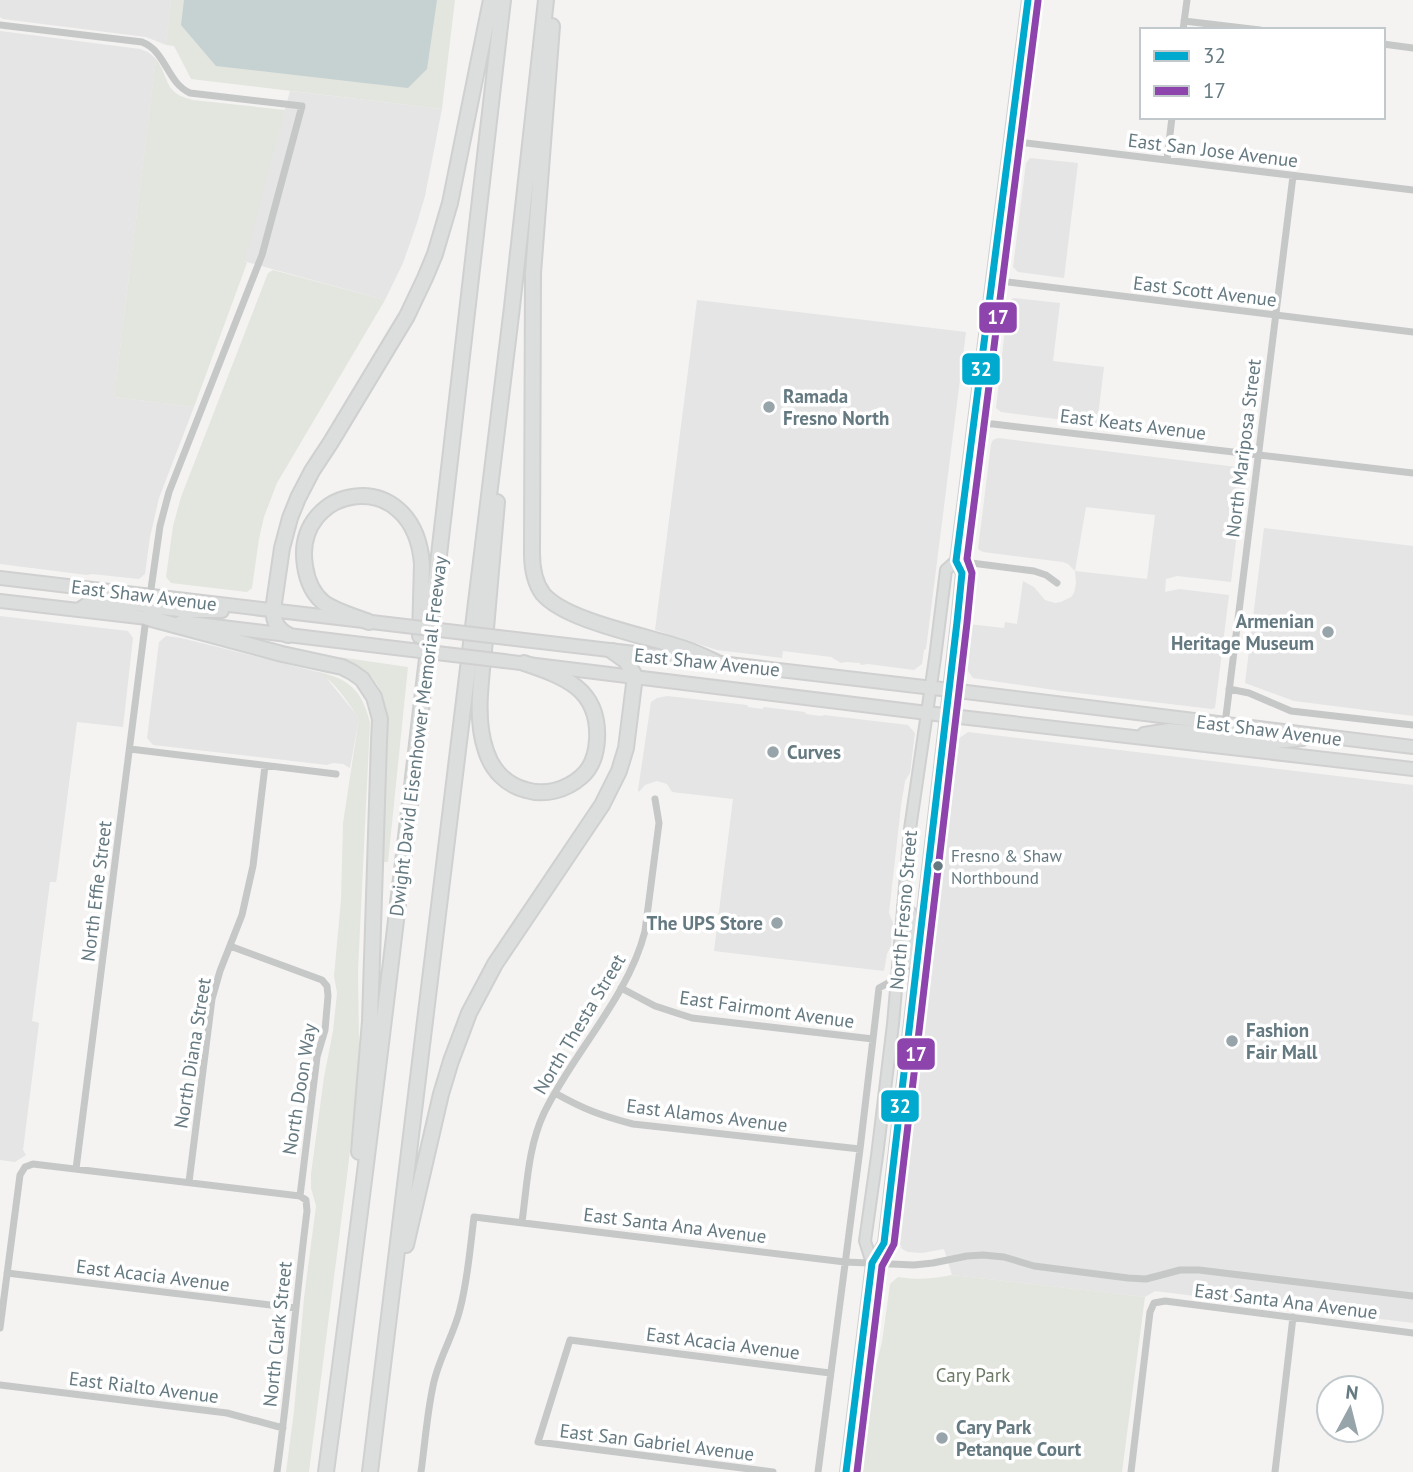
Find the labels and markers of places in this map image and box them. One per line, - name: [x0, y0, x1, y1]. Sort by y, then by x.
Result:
- place label: Ramada Fresno North: [783, 384, 889, 430]
- marker: Ramada Fresno North: [761, 399, 777, 415]
- place label: Armenian Heritage Museum: [1171, 609, 1314, 655]
- marker: Armenian Heritage Museum: [1320, 624, 1336, 640]
- place label: Curves: [787, 740, 841, 764]
- marker: Curves: [765, 744, 781, 760]
- place label: Fresno & Shaw Northbound: [951, 845, 1062, 889]
- marker: Fresno & Shaw Northbound: [931, 859, 945, 873]
- place label: The UPS Store: [647, 911, 763, 935]
- marker: The UPS Store: [769, 915, 785, 931]
- place label: Fashion Fair Mall: [1246, 1018, 1318, 1064]
- marker: Fashion Fair Mall: [1224, 1033, 1240, 1049]
- place label: Cary Park Petanque Court: [956, 1415, 1081, 1461]
- marker: Cary Park Petanque Court: [934, 1430, 950, 1446]

